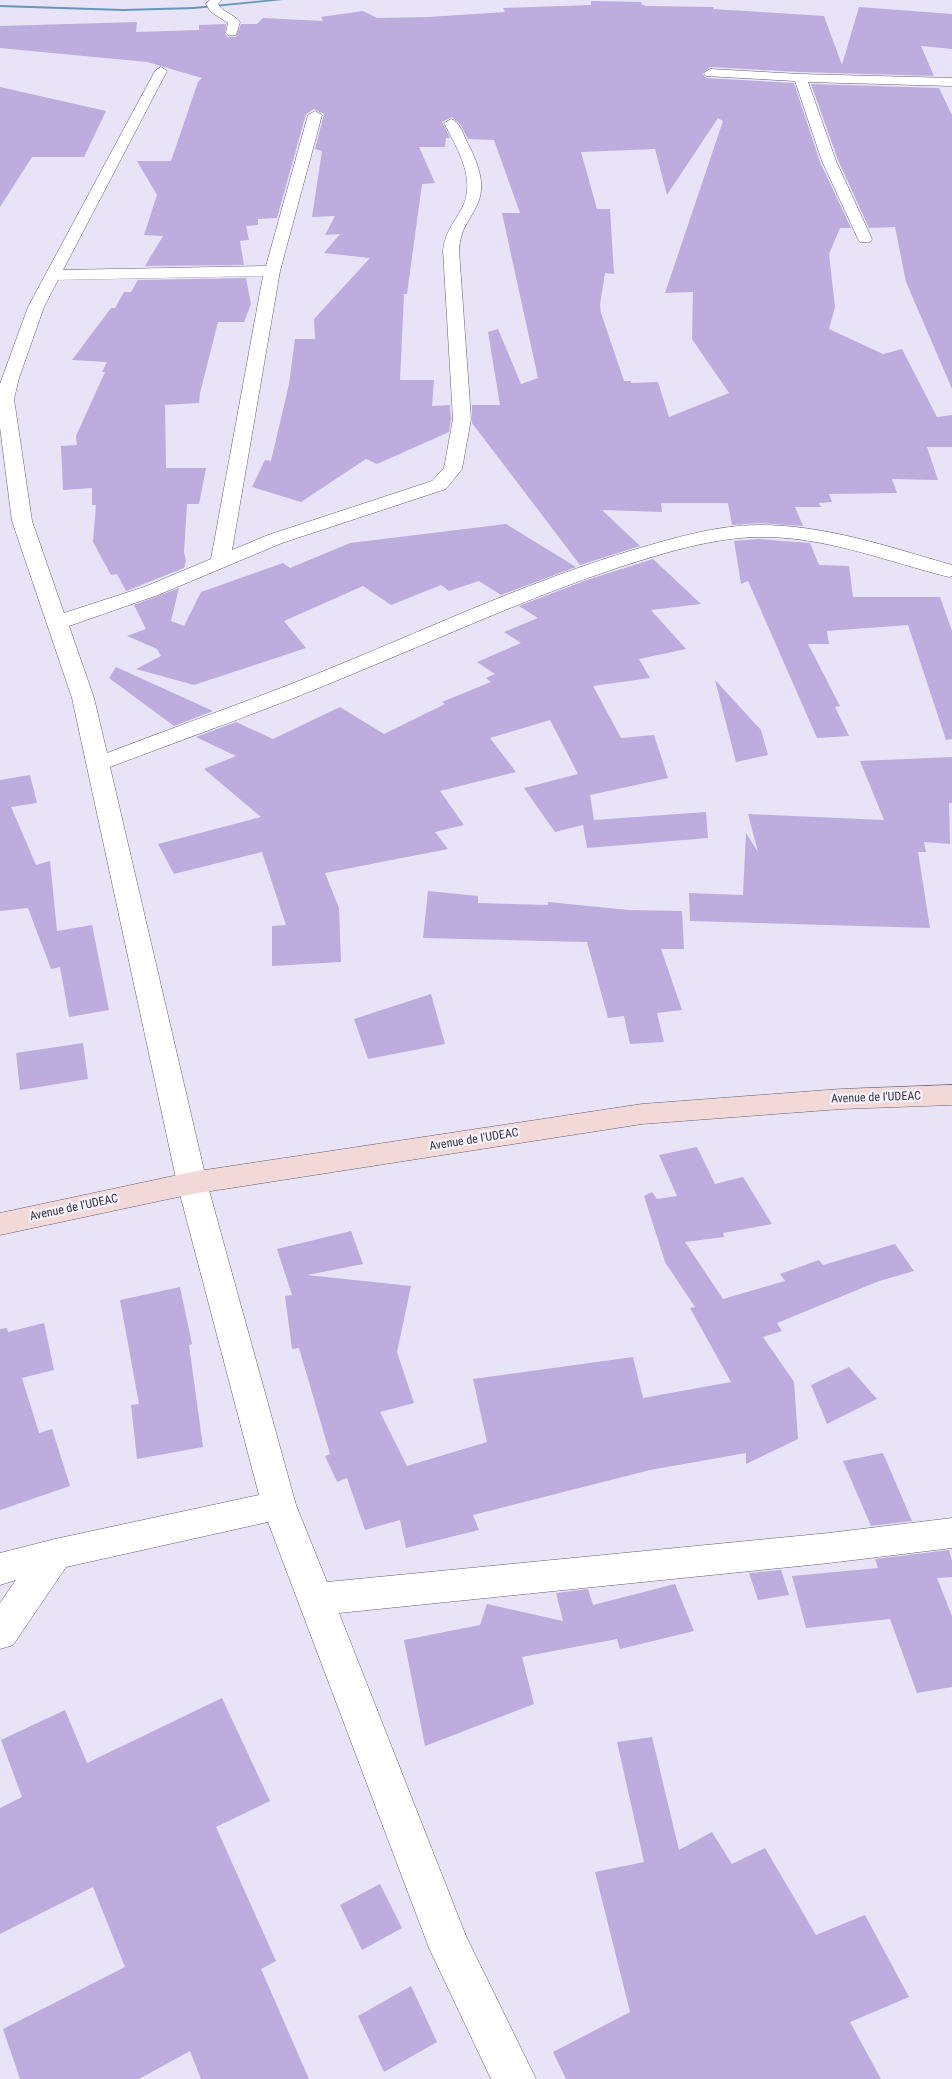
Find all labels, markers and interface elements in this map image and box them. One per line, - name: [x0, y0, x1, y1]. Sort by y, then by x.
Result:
- street label: Avenue de I'UDEAC: [831, 1089, 921, 1107]
- street label: Avenue de I'UDEAC: [428, 1126, 520, 1154]
- street label: Avenue de I'UDEAC: [29, 1192, 119, 1224]

